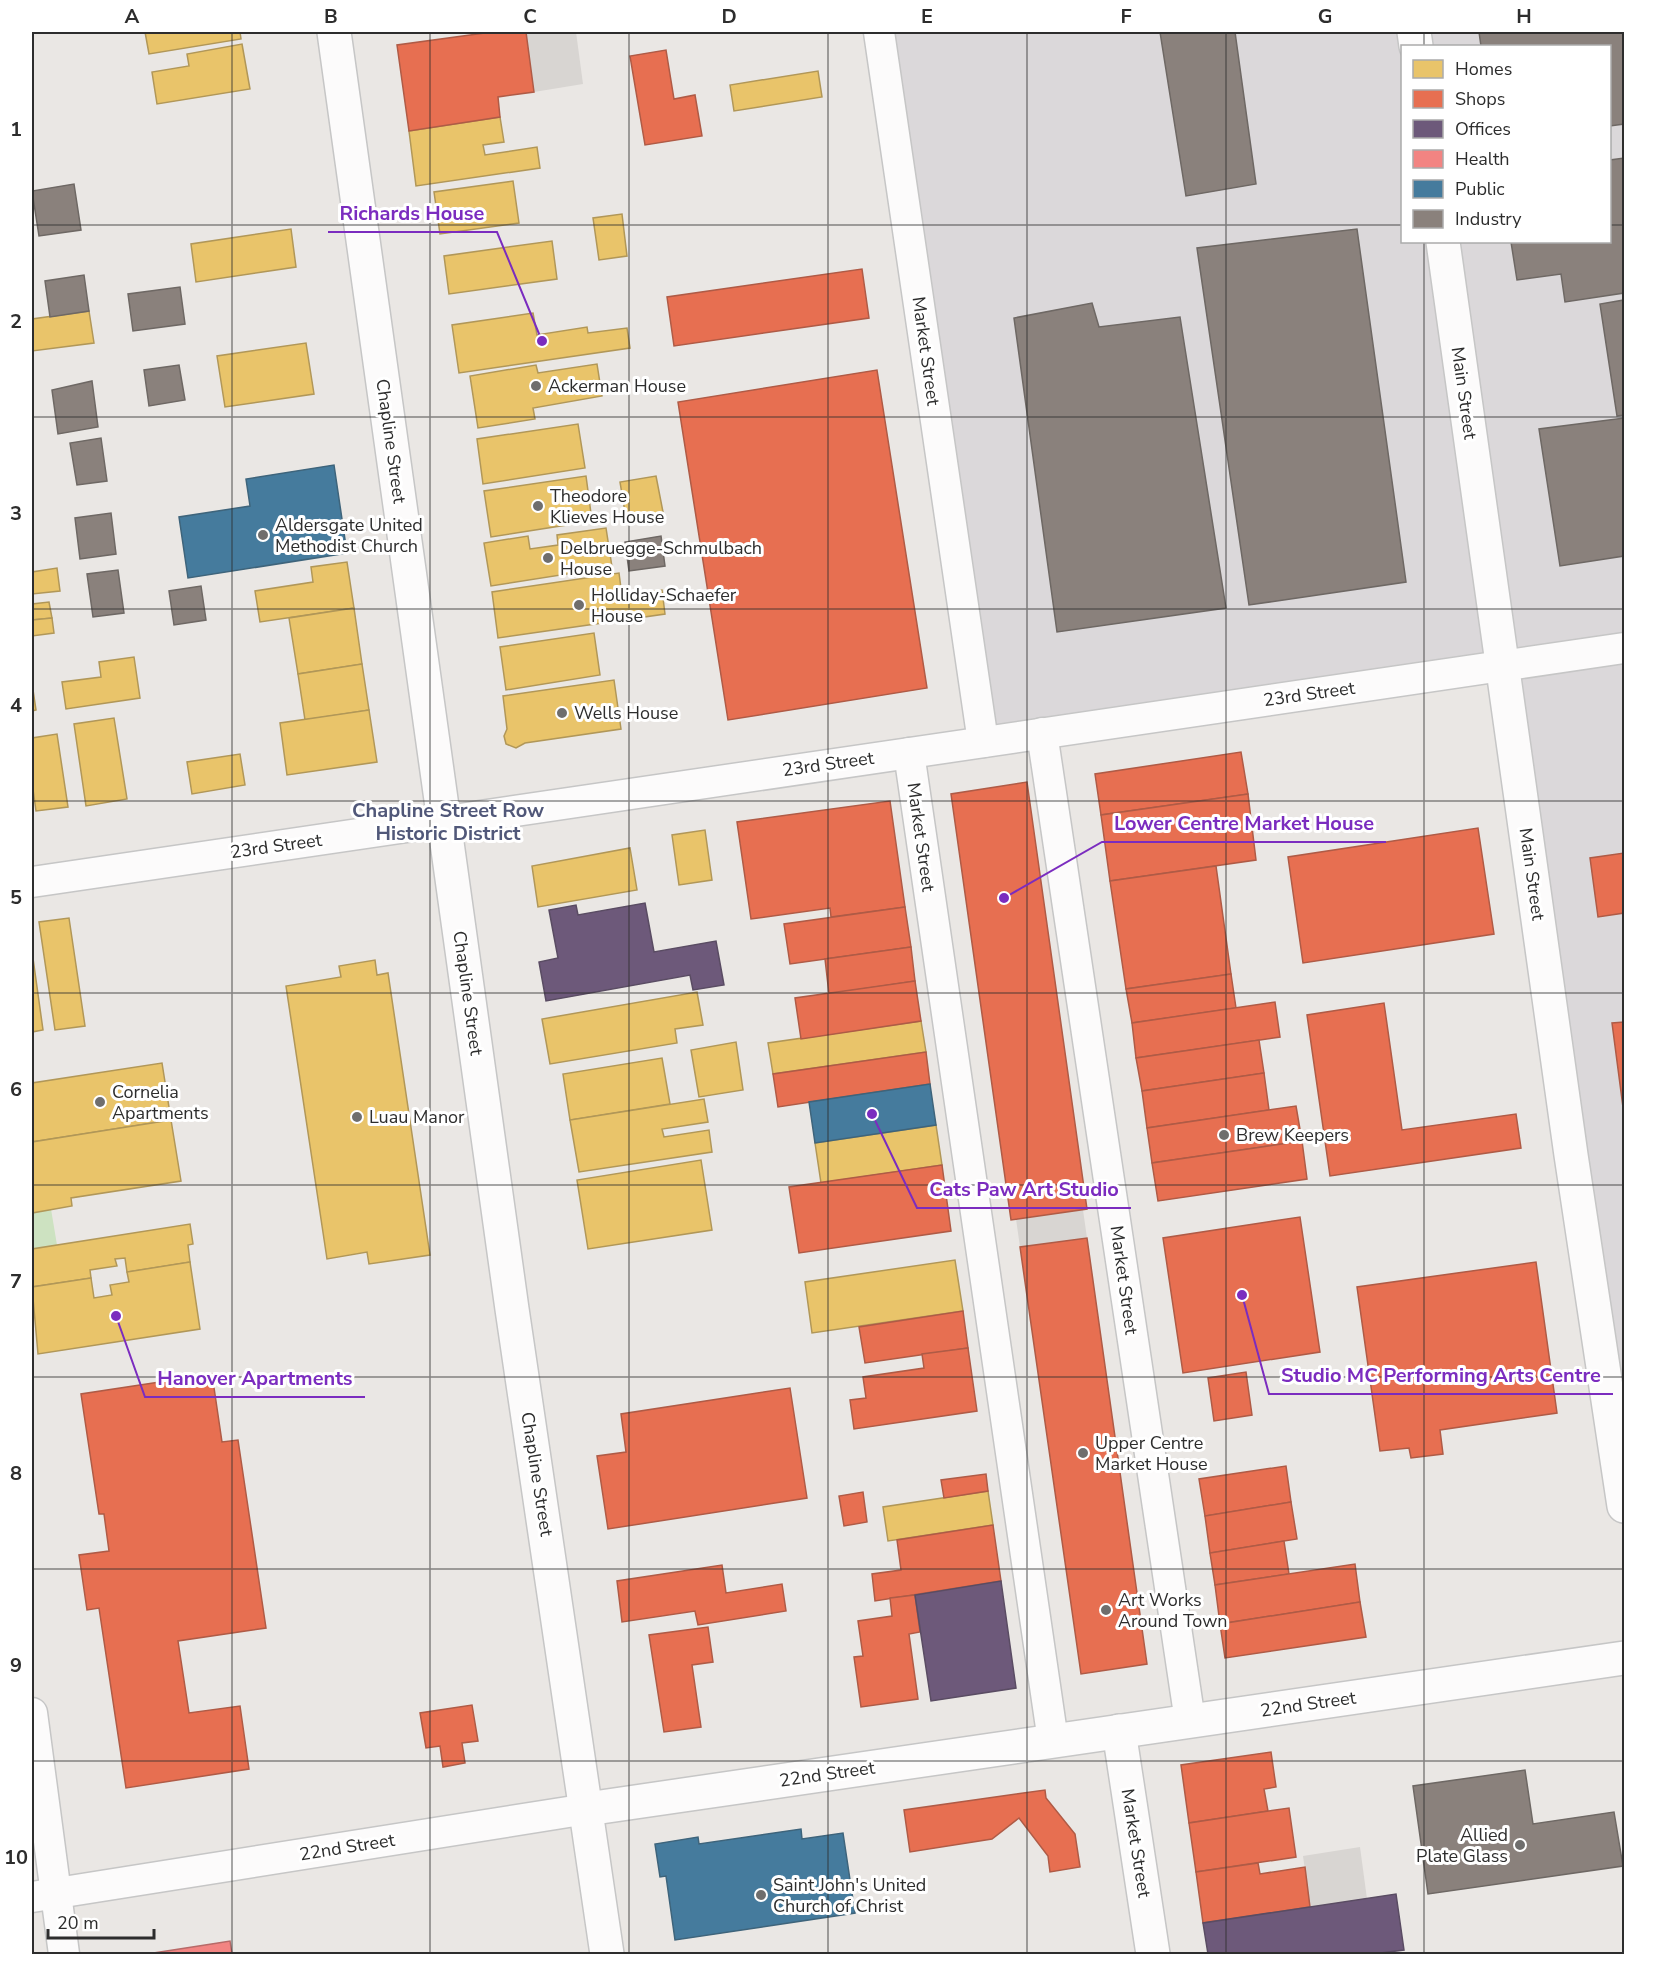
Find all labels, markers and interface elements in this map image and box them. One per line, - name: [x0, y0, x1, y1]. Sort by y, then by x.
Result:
- text: A: [125, 3, 140, 30]
- text: B: [324, 3, 338, 30]
- text: C: [523, 3, 537, 30]
- text: D: [721, 3, 737, 30]
- text: E: [921, 3, 933, 30]
- text: F: [1120, 3, 1132, 30]
- text: G: [1318, 3, 1332, 30]
- text: H: [1516, 3, 1532, 30]
- legend: [1401, 45, 1611, 243]
- text: Homes: [1455, 57, 1512, 81]
- text: Shops: [1455, 87, 1505, 111]
- text: 1: [10, 116, 22, 143]
- text: Offices: [1455, 117, 1511, 141]
- text: Health: [1455, 147, 1510, 171]
- text: Public: [1455, 177, 1505, 201]
- callout: Richards House: [328, 194, 497, 232]
- text: Richards House: [340, 200, 485, 227]
- text: Industry: [1455, 207, 1522, 231]
- street label: Market Street: [906, 295, 946, 408]
- text: 2: [10, 308, 22, 335]
- street label: Main Street: [1446, 345, 1482, 441]
- place label: Ackerman House: [548, 374, 686, 398]
- street label: Chapline Street: [370, 377, 412, 505]
- marker: Ackerman House: [529, 379, 543, 393]
- place label: Theodore Klieves House: [550, 484, 664, 529]
- marker: Theodore Klieves House: [531, 499, 545, 513]
- text: 3: [10, 500, 22, 527]
- place label: Aldersgate United Methodist Church: [275, 513, 423, 558]
- marker: Aldersgate United Methodist Church: [256, 528, 270, 542]
- place label: Delbruegge-Schmulbach House: [560, 536, 762, 581]
- marker: Delbruegge-Schmulbach House: [541, 551, 555, 565]
- place label: Holliday-Schaefer House: [591, 583, 737, 628]
- marker: Holliday-Schaefer House: [572, 598, 586, 612]
- street label: 23rd Street: [1262, 676, 1357, 712]
- text: 4: [10, 692, 22, 719]
- place label: Wells House: [574, 701, 678, 725]
- marker: Wells House: [555, 706, 569, 720]
- street label: 23rd Street: [781, 746, 876, 782]
- street label: Market Street: [901, 781, 941, 894]
- district label: Chapline Street Row Historic District: [352, 797, 544, 847]
- callout: Lower Centre Market House: [1102, 804, 1386, 842]
- text: Lower Centre Market House: [1114, 810, 1374, 837]
- street label: Main Street: [1514, 826, 1550, 922]
- street label: 23rd Street: [229, 828, 324, 864]
- text: 5: [10, 884, 22, 911]
- street label: Chapline Street: [447, 929, 489, 1057]
- text: 6: [10, 1076, 22, 1103]
- place label: Cornelia Apartments: [112, 1080, 209, 1125]
- marker: Cornelia Apartments: [93, 1095, 107, 1109]
- place label: Luau Manor: [369, 1105, 465, 1129]
- marker: Luau Manor: [350, 1110, 364, 1124]
- place label: Brew Keepers: [1236, 1123, 1349, 1147]
- marker: Brew Keepers: [1217, 1128, 1231, 1142]
- callout: Cats Paw Art Studio: [917, 1170, 1131, 1208]
- text: Cats Paw Art Studio: [929, 1176, 1119, 1203]
- street label: Market Street: [1104, 1224, 1144, 1337]
- text: 7: [10, 1268, 22, 1295]
- callout: Studio MC Performing Arts Centre: [1269, 1356, 1613, 1394]
- callout: Hanover Apartments: [145, 1359, 365, 1397]
- text: Studio MC Performing Arts Centre: [1281, 1362, 1601, 1389]
- text: Hanover Apartments: [157, 1365, 353, 1392]
- street label: Chapline Street: [515, 1410, 559, 1538]
- place label: Upper Centre Market House: [1095, 1431, 1208, 1476]
- marker: Upper Centre Market House: [1076, 1446, 1090, 1460]
- text: 8: [10, 1460, 22, 1487]
- place label: Art Works Around Town: [1118, 1588, 1228, 1633]
- marker: Art Works Around Town: [1099, 1603, 1113, 1617]
- text: 9: [10, 1652, 22, 1679]
- street label: 22nd Street: [1259, 1685, 1358, 1723]
- street label: 22nd Street: [778, 1755, 877, 1793]
- street label: Market Street: [1116, 1787, 1157, 1900]
- place label: Allied Plate Glass: [1416, 1823, 1508, 1868]
- street label: 22nd Street: [298, 1828, 397, 1866]
- marker: Allied Plate Glass: [1513, 1838, 1527, 1852]
- text: 10: [4, 1844, 28, 1871]
- place label: Saint John's United Church of Christ: [773, 1873, 926, 1918]
- marker: Saint John's United Church of Christ: [754, 1888, 768, 1902]
- scale bar: [48, 1902, 154, 1940]
- text: 20 m: [57, 1911, 99, 1935]

